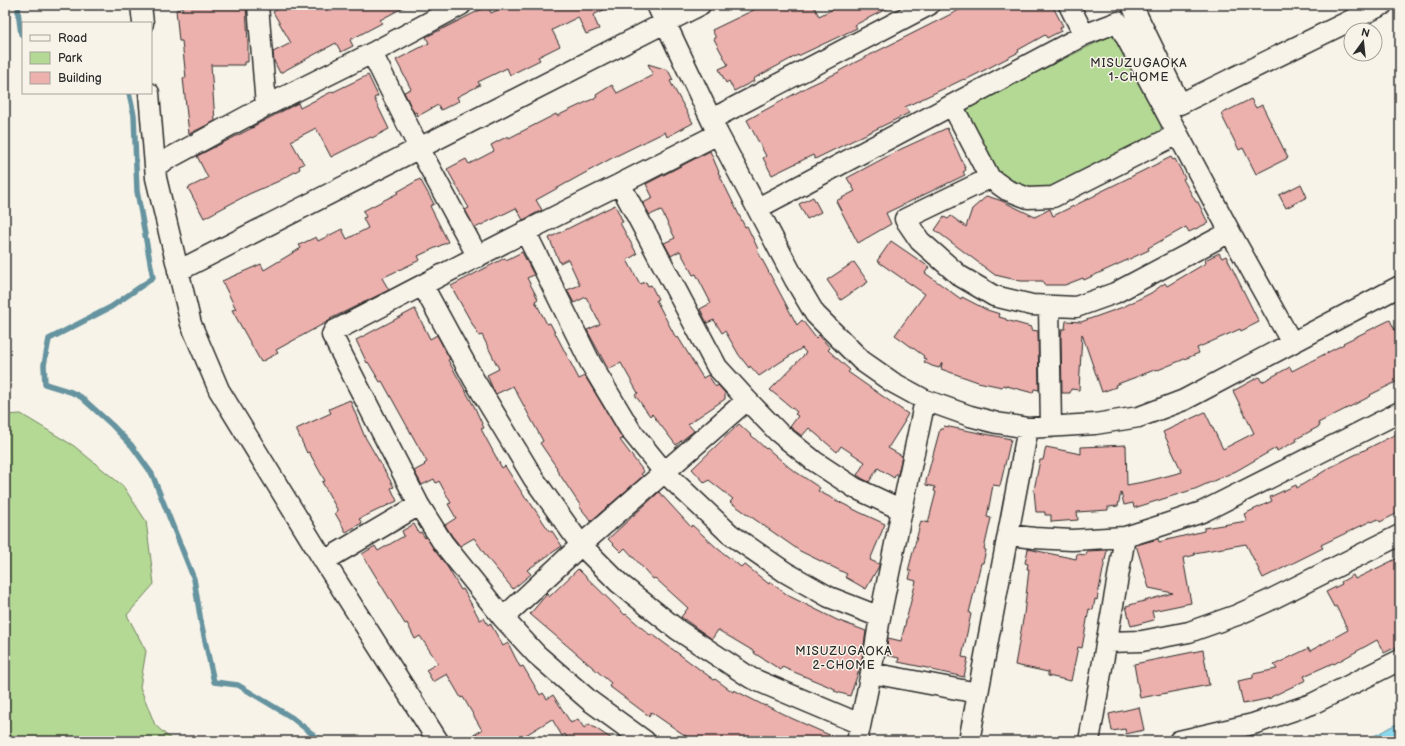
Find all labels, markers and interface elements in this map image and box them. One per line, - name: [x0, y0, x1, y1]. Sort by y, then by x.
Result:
- legend: [22, 22, 152, 94]
- north arrow: [1343, 22, 1383, 62]
- text: N: [1360, 25, 1371, 40]
- text: Road: [58, 31, 87, 46]
- text: Park: [58, 51, 82, 66]
- district label: MISUZUGAOKA 1-CHOME: [1090, 56, 1188, 85]
- text: Building: [58, 71, 102, 86]
- district label: MISUZUGAOKA 2-CHOME: [795, 644, 893, 673]

